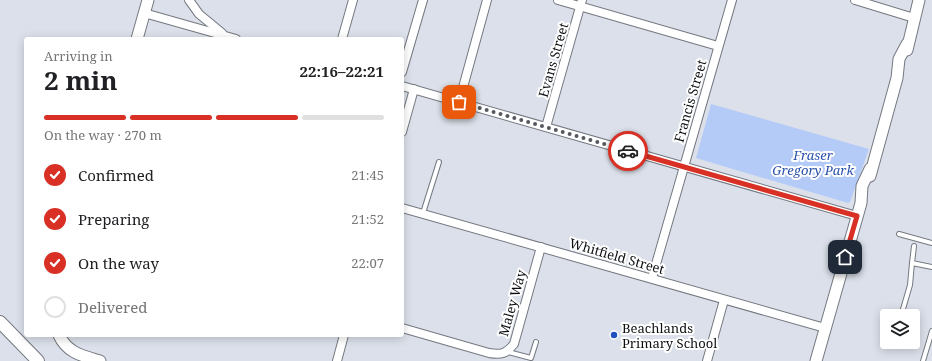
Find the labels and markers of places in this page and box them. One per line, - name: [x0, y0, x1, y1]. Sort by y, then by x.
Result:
- pin: [442, 85, 476, 119]
- pin: [828, 240, 862, 274]
- place label: Beachlands Primary School: [622, 319, 717, 352]
- marker: Beachlands Primary School: [609, 330, 619, 340]

